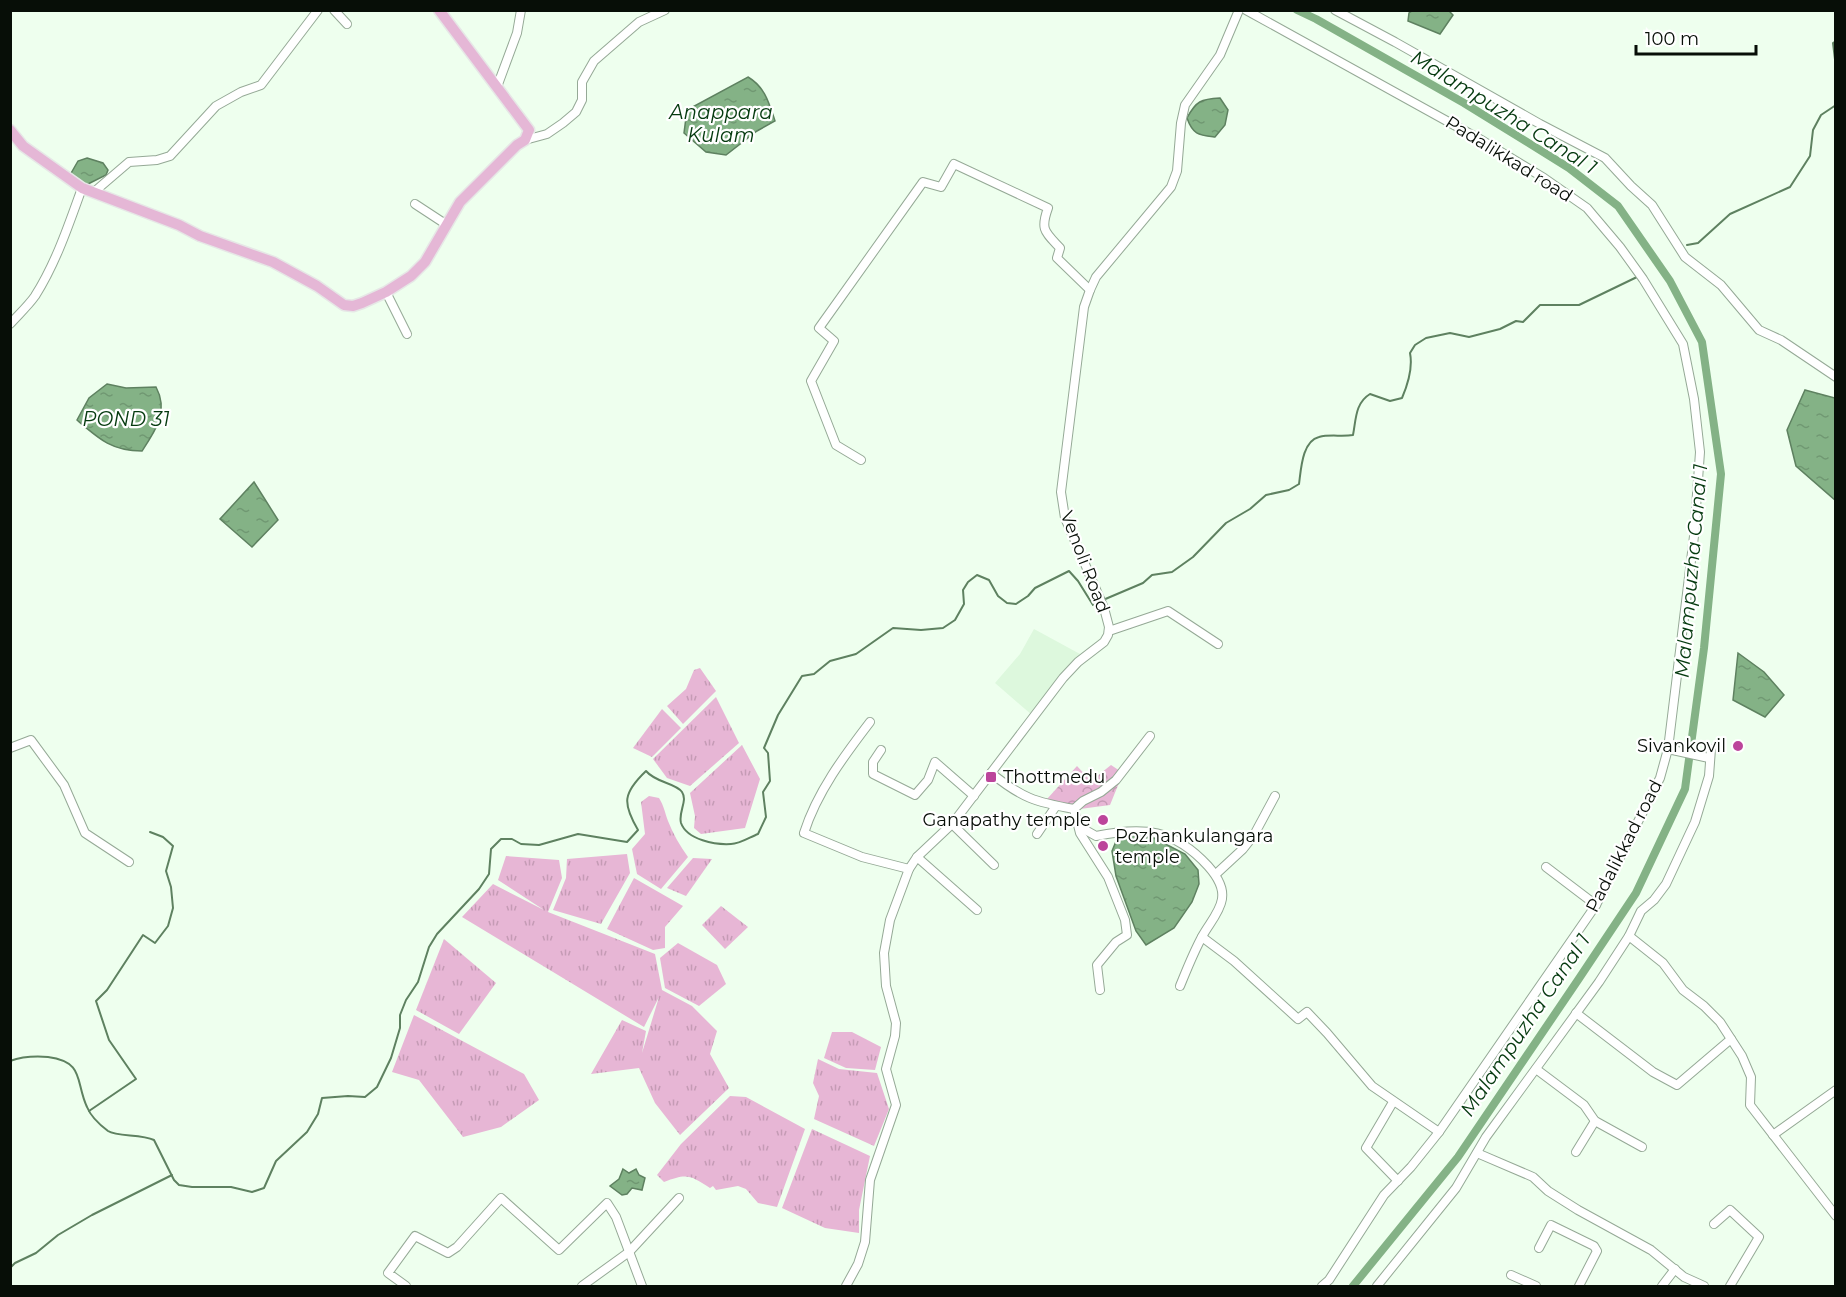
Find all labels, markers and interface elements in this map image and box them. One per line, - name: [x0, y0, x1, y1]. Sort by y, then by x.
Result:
- scale bar: [1636, 18, 1756, 56]
- text: 100 m: [1645, 28, 1699, 50]
- water label: Malampuzha Canal 1: [1407, 45, 1601, 179]
- water label: Anappara Kulam: [668, 100, 773, 147]
- street label: Padalikkad road: [1441, 111, 1577, 207]
- water label: POND 31: [82, 407, 170, 431]
- water label: Malampuzha Canal 1: [1670, 463, 1712, 679]
- street label: Venoli Road: [1055, 508, 1115, 616]
- place label: Sivankovil: [1637, 735, 1726, 757]
- marker: Sivankovil: [1731, 739, 1745, 753]
- place label: Thottmedu: [1003, 766, 1105, 788]
- marker: Thottmedu: [984, 770, 998, 784]
- street label: Padalikkad road: [1581, 776, 1667, 916]
- place label: Ganapathy temple: [922, 809, 1091, 831]
- marker: Ganapathy temple: [1096, 813, 1110, 827]
- place label: Pozhankulangara temple: [1115, 825, 1273, 868]
- marker: Pozhankulangara temple: [1096, 839, 1110, 853]
- water label: Malampuzha Canal 1: [1455, 929, 1595, 1121]

